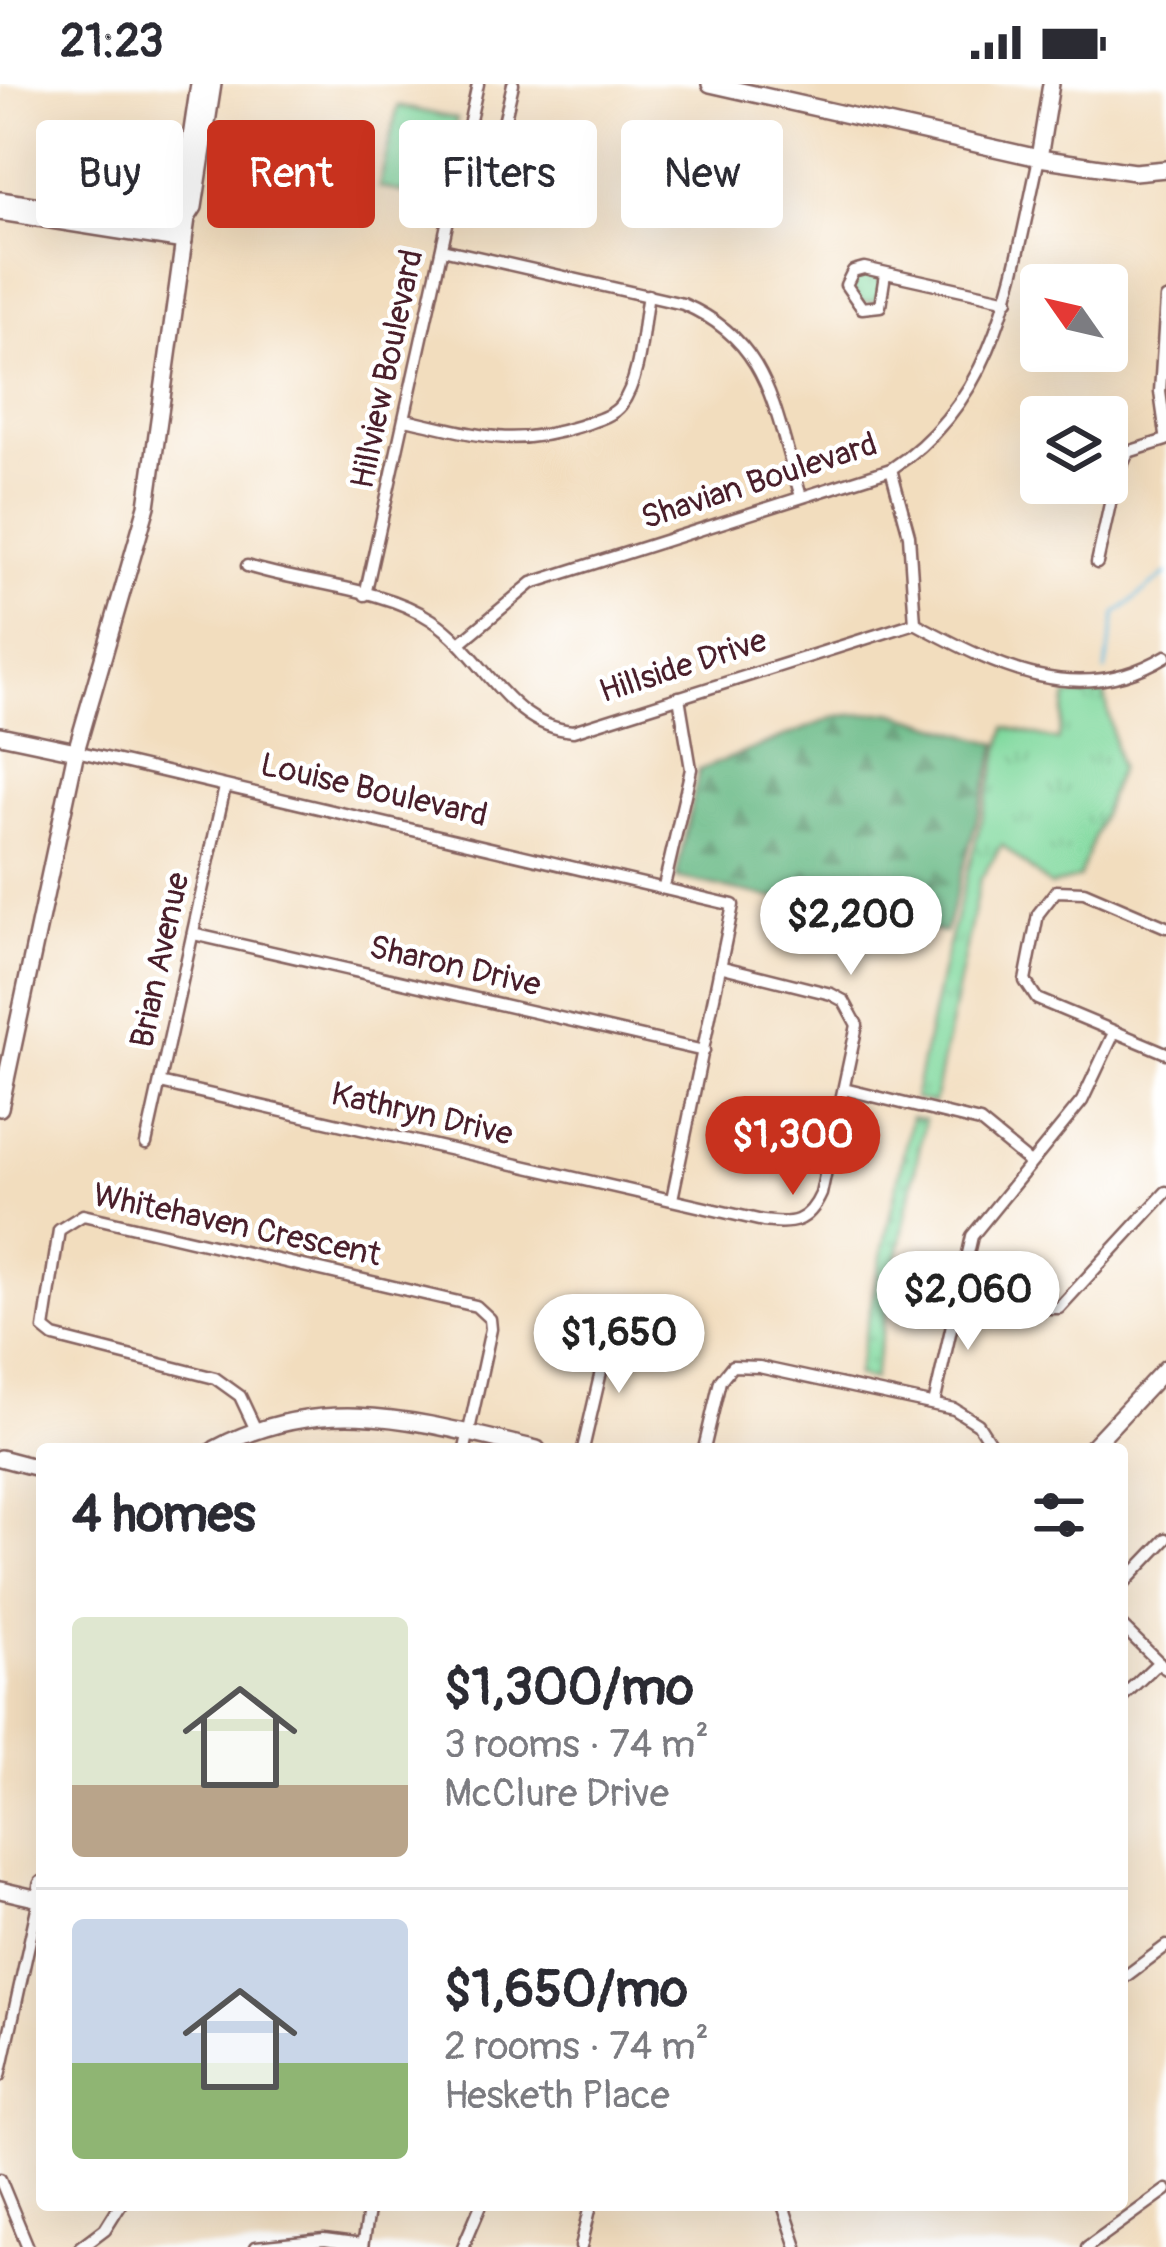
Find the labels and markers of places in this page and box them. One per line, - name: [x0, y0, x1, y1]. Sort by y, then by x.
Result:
- pin: $2,200: [753, 876, 949, 978]
- pin: $1,300: [695, 1096, 891, 1198]
- pin: $2,060: [870, 1251, 1066, 1353]
- pin: $1,650: [521, 1294, 717, 1396]

